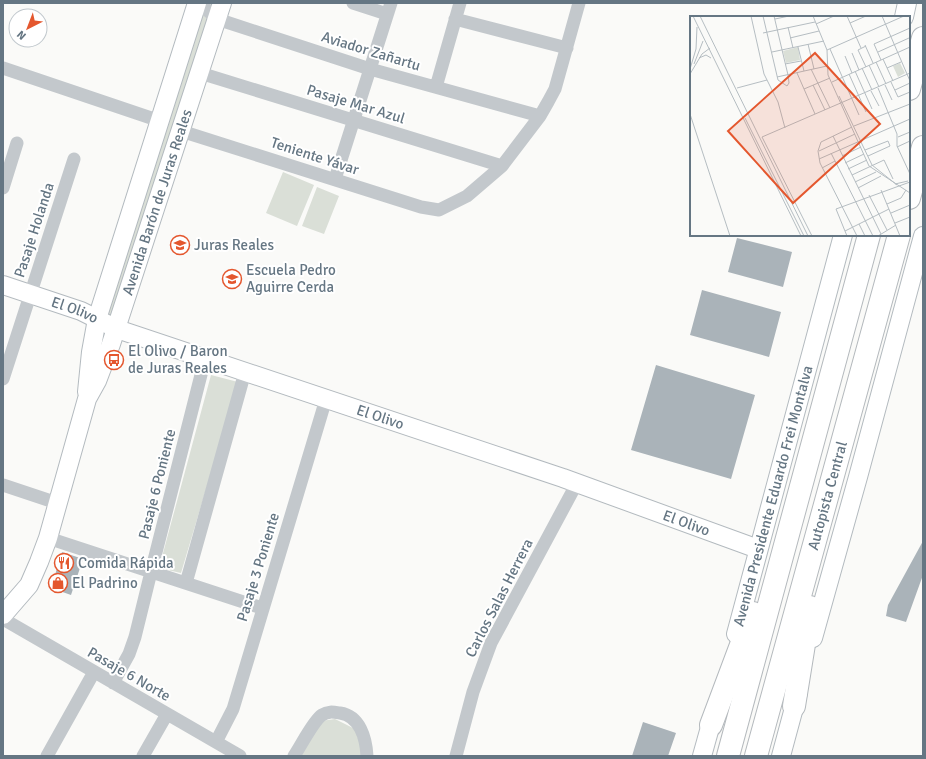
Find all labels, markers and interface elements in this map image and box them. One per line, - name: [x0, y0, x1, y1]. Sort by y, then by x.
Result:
- north arrow: [8, 8, 48, 48]
- inset map: [690, 16, 910, 236]
- street label: Aviador Zañartu: [319, 27, 423, 75]
- text: N: [14, 28, 29, 42]
- street label: Pasaje Mar Azul: [305, 80, 407, 128]
- street label: Avenida Barón de Juras Reales: [118, 107, 196, 297]
- street label: Teniente Yávar: [269, 133, 362, 179]
- street label: Pasaje Holanda: [10, 180, 58, 280]
- school or university icon: Juras Reales: [169, 234, 191, 256]
- place label: Juras Reales: [194, 236, 274, 254]
- place label: Escuela Pedro Aguirre Cerda: [246, 261, 336, 296]
- school or university icon: Escuela Pedro Aguirre Cerda: [221, 268, 243, 290]
- street label: El Olivo: [49, 293, 101, 327]
- place label: El Olivo / Baron de Juras Reales: [128, 342, 228, 377]
- bus stop icon: El Olivo / Baron de Juras Reales: [103, 349, 125, 371]
- street label: Avenida Presidente Eduardo Frei Montalva: [729, 363, 817, 628]
- street label: El Olivo: [354, 401, 406, 433]
- street label: Pasaje 6 Poniente: [135, 427, 179, 541]
- street label: Autopista Central: [804, 439, 851, 552]
- street label: El Olivo: [660, 506, 713, 540]
- street label: Pasaje 3 Poniente: [233, 510, 283, 624]
- street label: Carlos Salas Herrera: [461, 536, 537, 660]
- restaurant icon: Comida Rápida: [53, 552, 75, 574]
- place label: Comida Rápida: [78, 554, 174, 572]
- shop icon: El Padrino: [47, 572, 69, 594]
- place label: El Padrino: [72, 574, 138, 592]
- street label: Pasaje 6 Norte: [84, 643, 174, 705]

